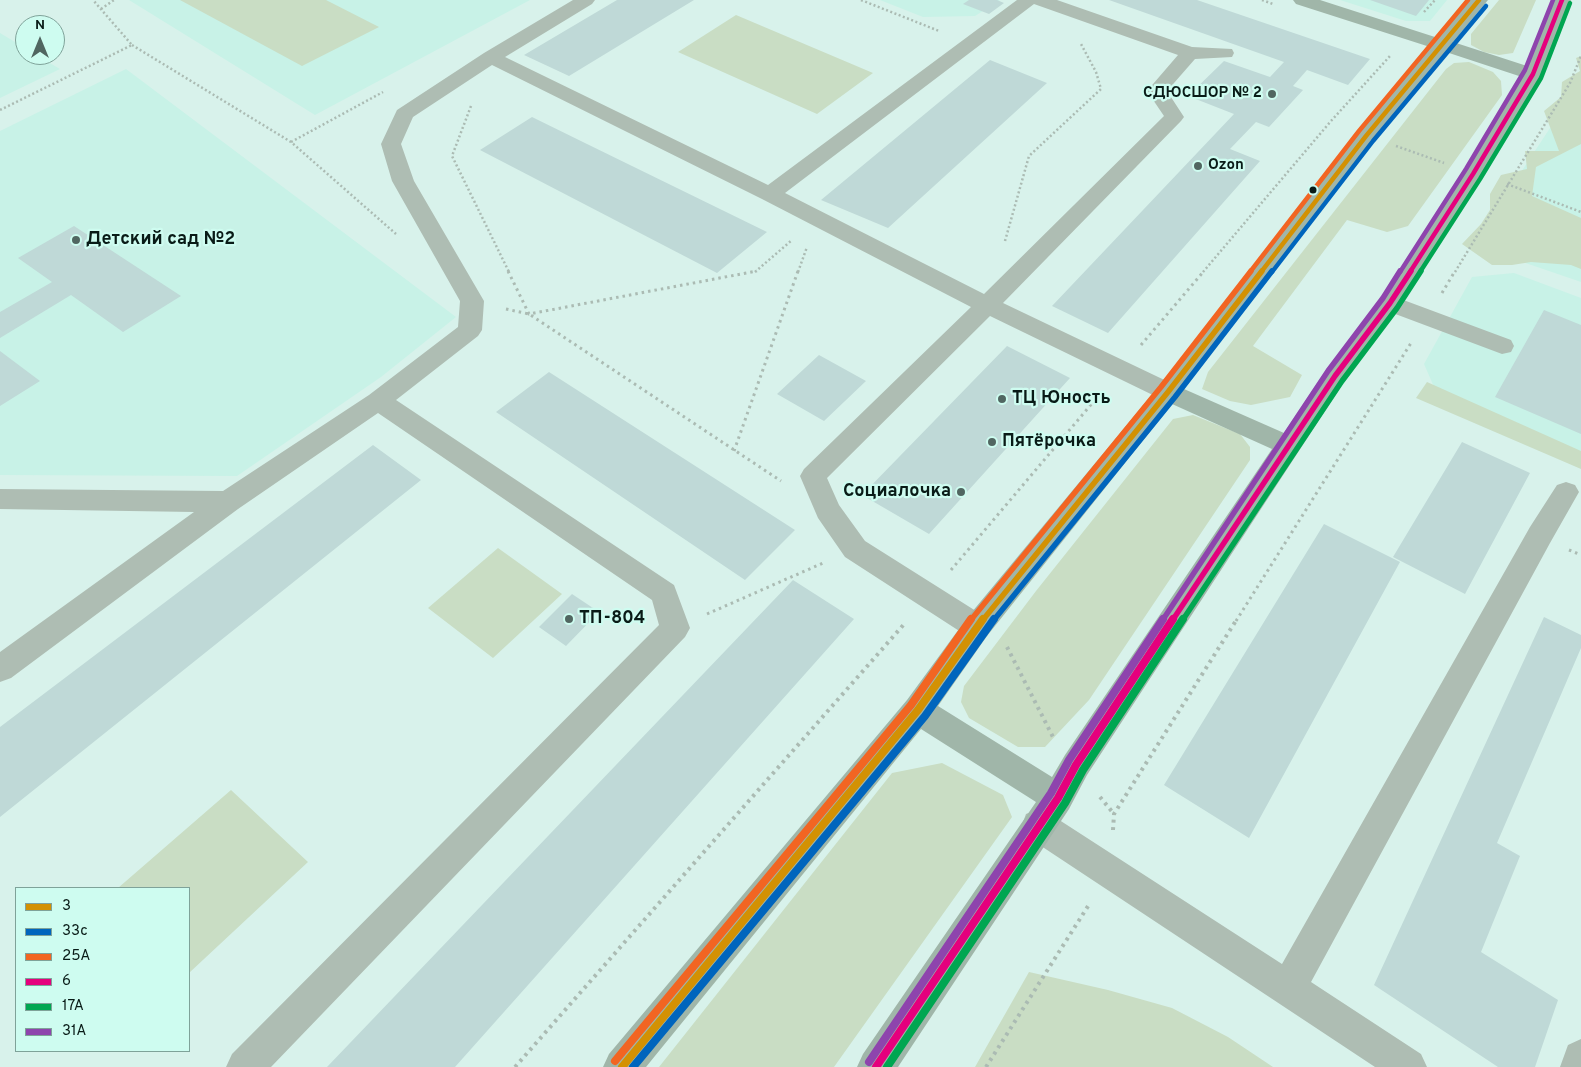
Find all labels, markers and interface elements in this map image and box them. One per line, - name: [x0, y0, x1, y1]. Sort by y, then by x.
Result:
- north arrow: [15, 15, 65, 65]
- text: N: [35, 17, 45, 34]
- place label: СДЮСШОР № 2: [1143, 85, 1262, 103]
- marker: СДЮСШОР № 2: [1266, 88, 1278, 100]
- place label: Ozon: [1208, 157, 1244, 175]
- marker: Ozon: [1192, 160, 1204, 172]
- unlabelled marker: [1308, 185, 1318, 195]
- place label: Детский сад №2: [86, 229, 235, 251]
- marker: Детский сад №2: [70, 234, 82, 246]
- place label: ТЦ Юность: [1012, 388, 1111, 410]
- marker: ТЦ Юность: [996, 393, 1008, 405]
- place label: Пятёрочка: [1002, 431, 1096, 453]
- marker: Пятёрочка: [986, 436, 998, 448]
- place label: Социалочка: [843, 481, 951, 503]
- marker: Социалочка: [955, 486, 967, 498]
- place label: ТП-804: [579, 608, 645, 630]
- marker: ТП-804: [563, 613, 575, 625]
- legend: [15, 887, 190, 1052]
- text: 3: [62, 897, 71, 916]
- text: 33с: [62, 922, 88, 941]
- text: 25А: [62, 947, 90, 966]
- text: 6: [62, 972, 71, 991]
- text: 17А: [62, 997, 84, 1016]
- text: 31А: [62, 1022, 86, 1041]

